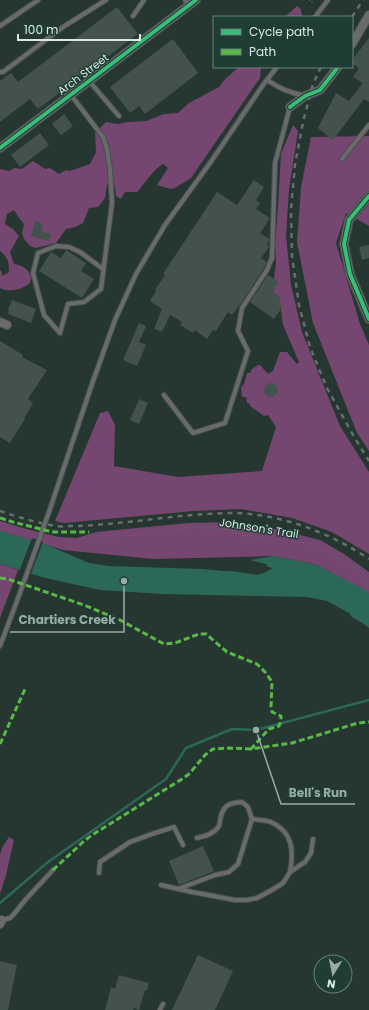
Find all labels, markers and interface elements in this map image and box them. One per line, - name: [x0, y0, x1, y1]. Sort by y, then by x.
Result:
- scale bar: [18, 16, 140, 42]
- legend: [213, 16, 353, 68]
- text: 100 m: [24, 21, 58, 38]
- text: Cycle path: [249, 23, 314, 40]
- text: Path: [249, 43, 276, 60]
- street label: Arch Street: [54, 49, 112, 99]
- street label: Johnson's Trail: [218, 514, 300, 542]
- callout: Chartiers Creek: [10, 608, 124, 632]
- text: Chartiers Creek: [18, 611, 116, 628]
- callout: Bell's Run: [281, 780, 355, 804]
- text: Bell's Run: [289, 784, 347, 801]
- north arrow: [313, 954, 353, 994]
- text: N: [326, 975, 337, 992]

